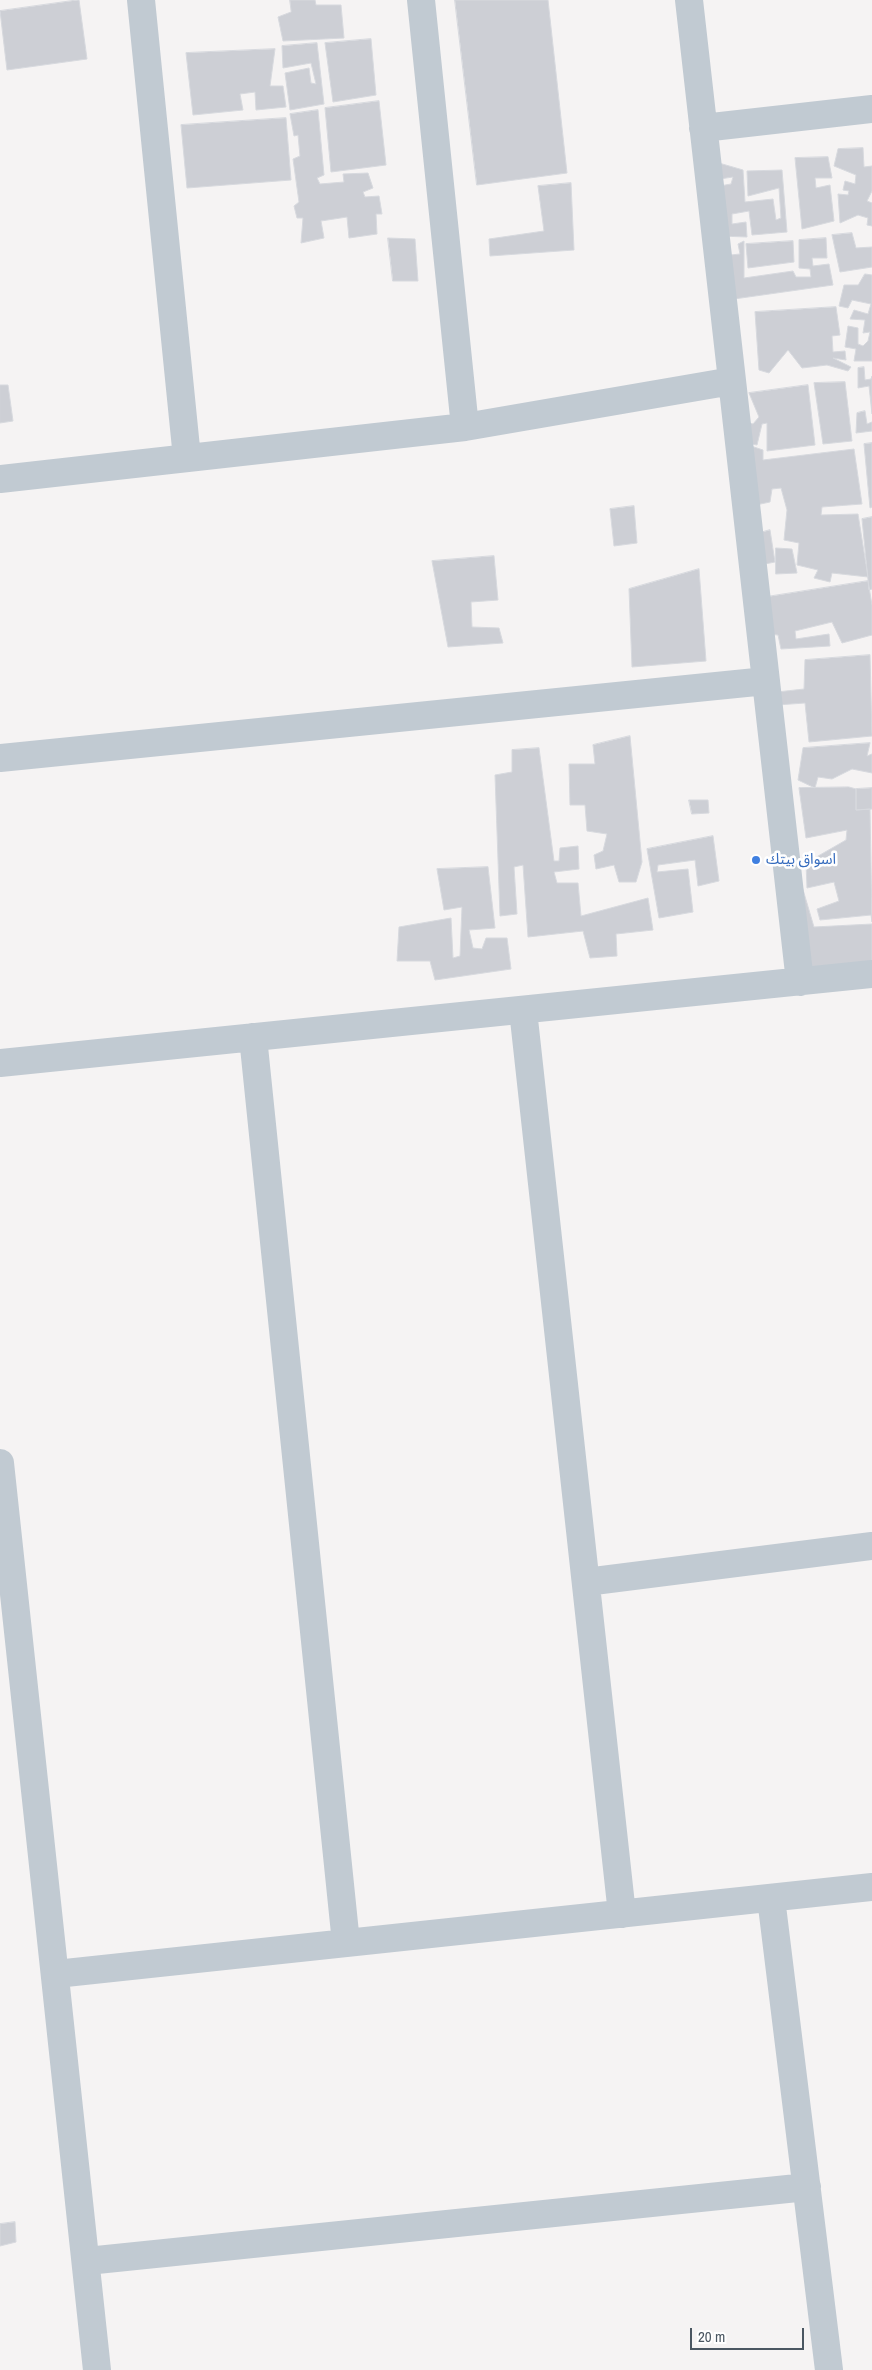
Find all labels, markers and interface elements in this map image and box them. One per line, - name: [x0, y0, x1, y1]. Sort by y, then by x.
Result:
- place label: اسواق بيتك: [766, 851, 836, 869]
- marker: اسواق بيتك: [750, 854, 762, 866]
- scale bar: [692, 2318, 806, 2350]
- text: 20 m: [698, 2326, 725, 2347]

